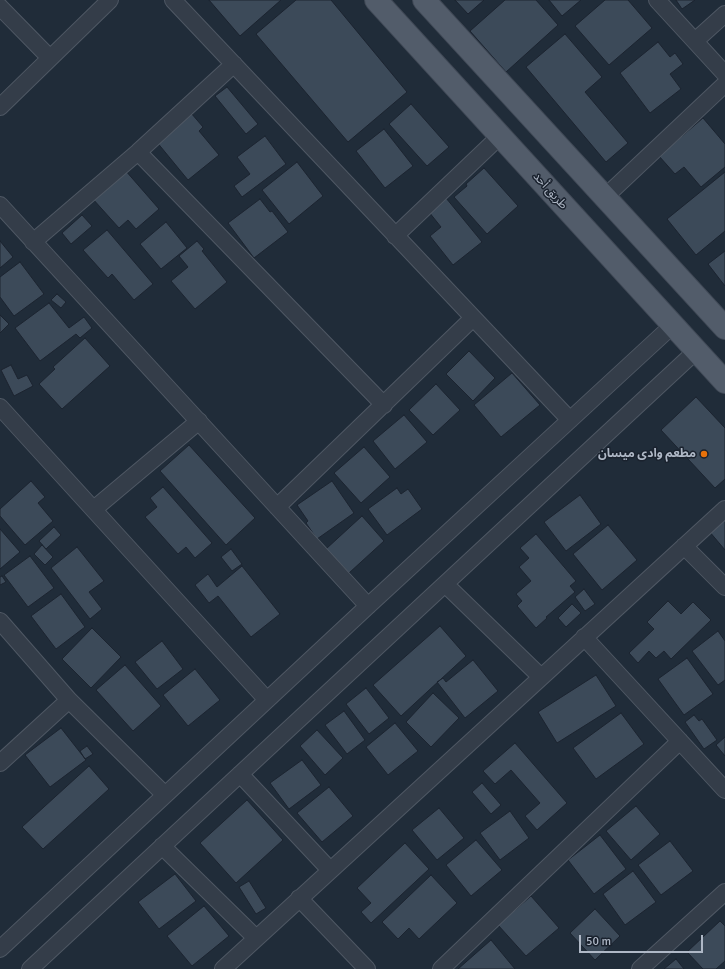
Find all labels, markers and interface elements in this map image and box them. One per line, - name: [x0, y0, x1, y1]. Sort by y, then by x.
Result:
- street label: طريق أحد: [530, 170, 570, 212]
- place label: مطعم وادى ميسان: [598, 447, 696, 461]
- marker: مطعم وادى ميسان: [699, 449, 709, 459]
- scale bar: [581, 927, 705, 953]
- text: 50 m: [586, 934, 611, 949]

